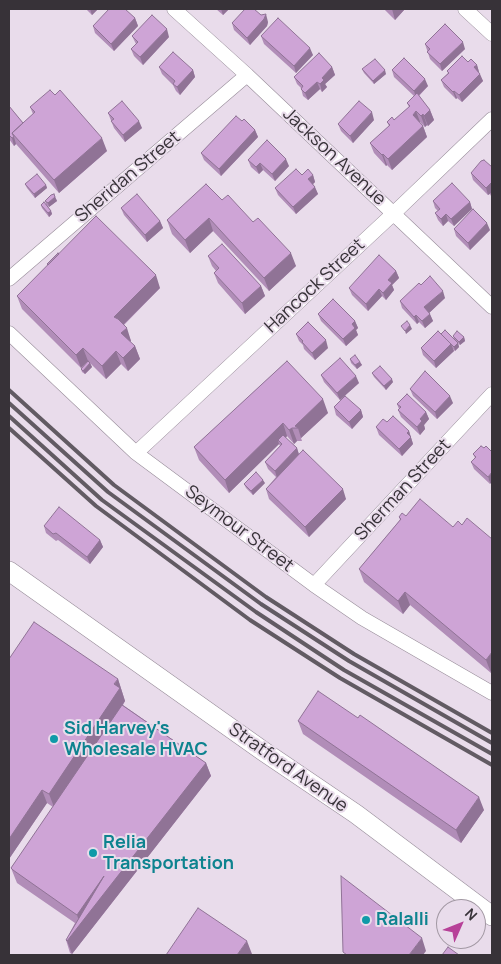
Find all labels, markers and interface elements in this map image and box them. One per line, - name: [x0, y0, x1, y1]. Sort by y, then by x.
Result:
- street label: Jackson Avenue: [278, 104, 390, 210]
- street label: Sheridan Street: [71, 127, 185, 227]
- street label: Hancock Street: [261, 234, 369, 338]
- street label: Sherman Street: [350, 435, 456, 545]
- street label: Seymour Street: [180, 481, 298, 577]
- place label: Sid Harvey's Wholesale HVAC: [64, 718, 208, 761]
- street label: Stratford Avenue: [224, 719, 352, 817]
- marker: Sid Harvey's Wholesale HVAC: [48, 733, 60, 745]
- place label: Relia Transportation: [103, 832, 234, 874]
- marker: Relia Transportation: [87, 847, 99, 859]
- north arrow: [436, 899, 486, 949]
- text: N: [461, 904, 482, 924]
- place label: Ralalli: [376, 909, 429, 931]
- marker: Ralalli: [360, 914, 372, 926]

